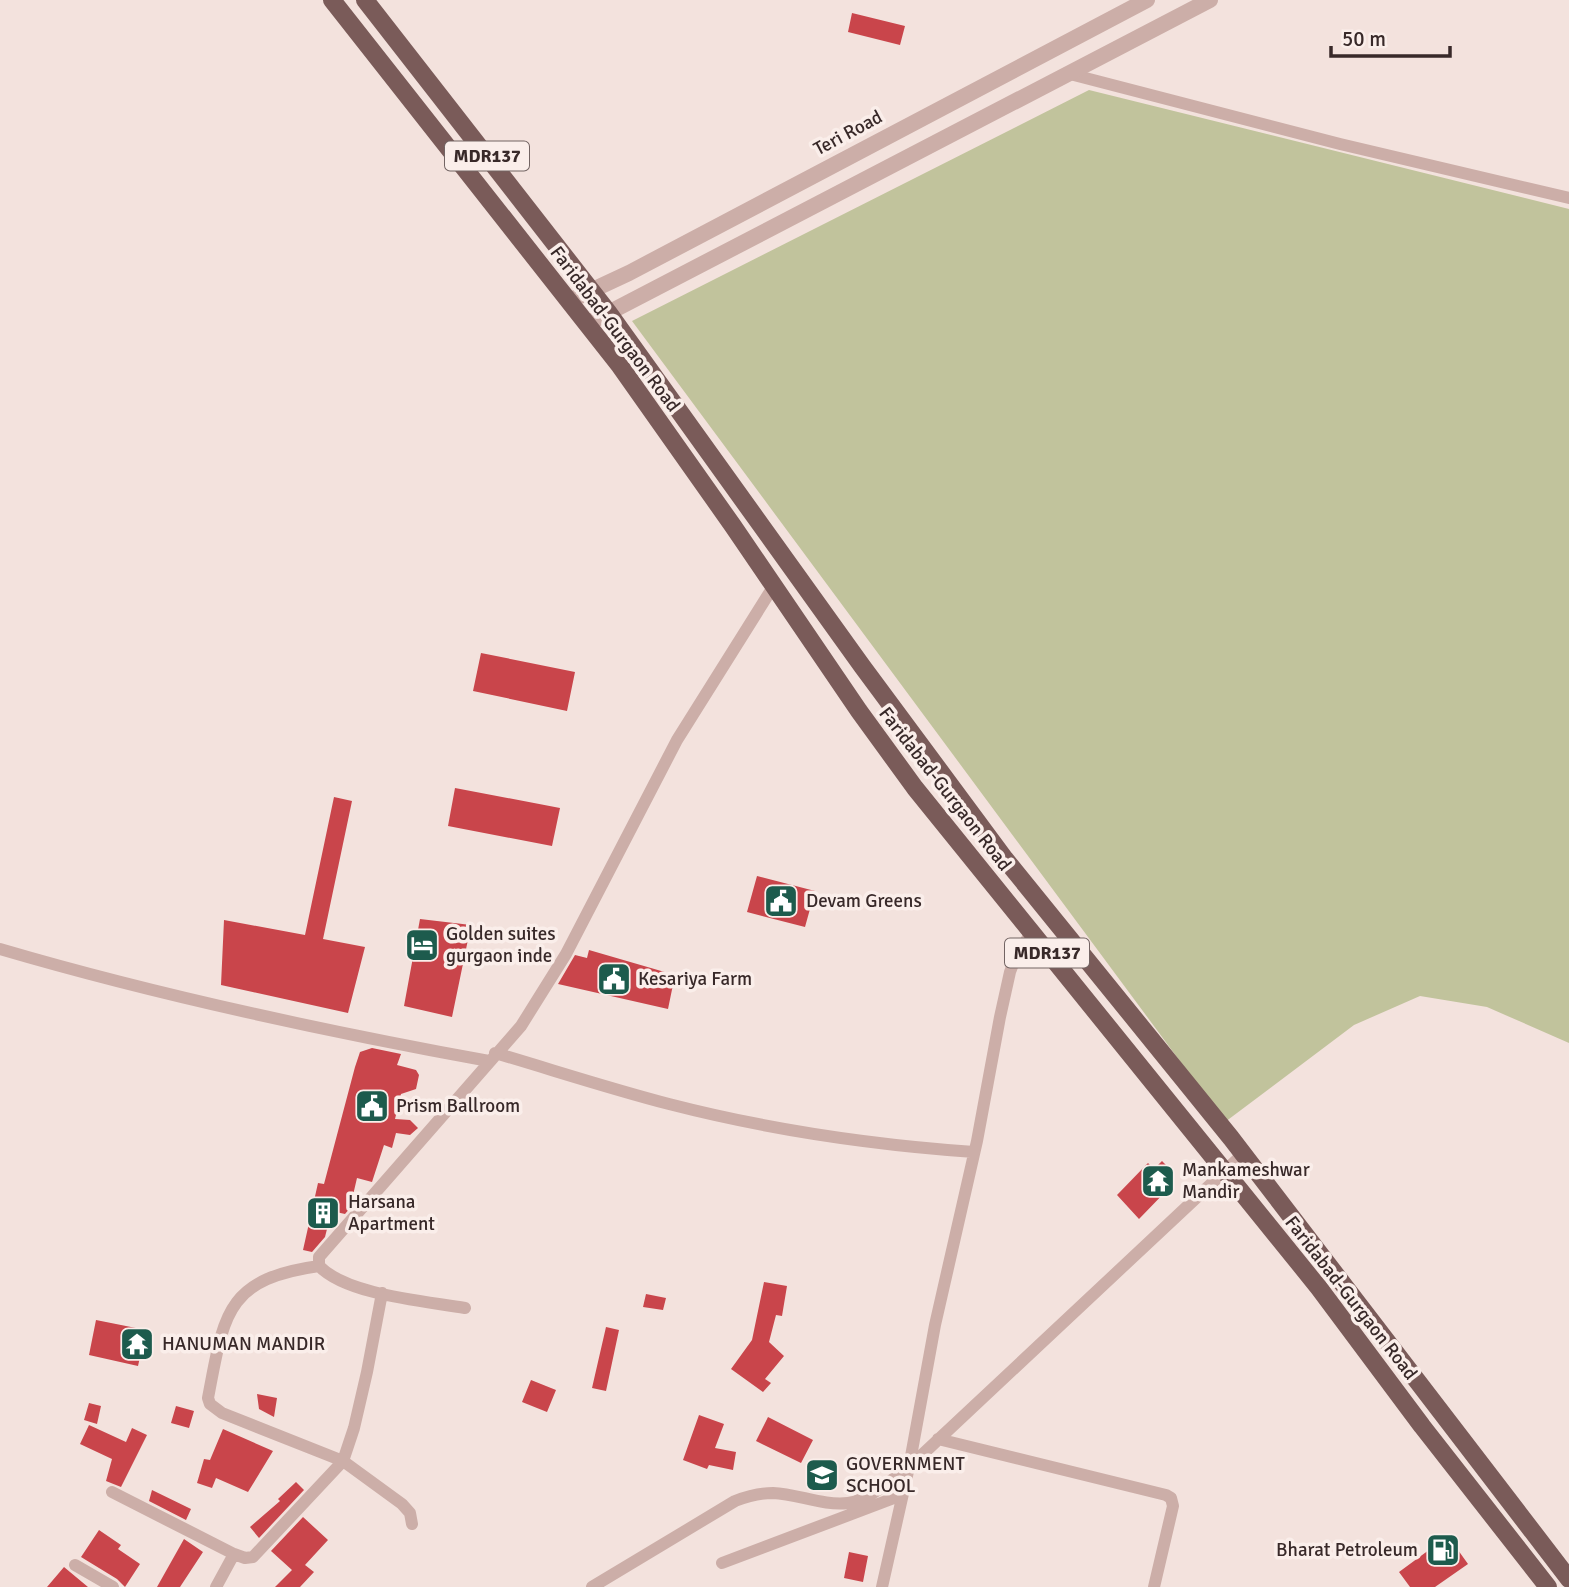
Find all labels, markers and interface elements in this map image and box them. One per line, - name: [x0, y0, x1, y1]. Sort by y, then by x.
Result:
- scale bar: [1331, 14, 1450, 58]
- text: 50 m: [1342, 26, 1386, 52]
- street label: Teri Road: [809, 105, 887, 161]
- road number: MDR137: [445, 141, 529, 170]
- street label: Faridabad-Gurgaon Road: [545, 241, 685, 417]
- street label: Faridabad-Gurgaon Road: [874, 702, 1016, 876]
- public building icon: Devam Greens: [762, 882, 800, 920]
- place label: Devam Greens: [806, 889, 922, 913]
- place label: Golden suites gurgaon inde: [446, 922, 556, 968]
- hotel icon: Golden suites gurgaon inde: [403, 926, 441, 964]
- road number: MDR137: [1005, 938, 1089, 968]
- public building icon: Kesariya Farm: [595, 960, 633, 998]
- place label: Kesariya Farm: [638, 967, 752, 991]
- public building icon: Prism Ballroom: [353, 1087, 391, 1125]
- place label: Prism Ballroom: [396, 1094, 520, 1118]
- place label: Mankameshwar Mandir: [1182, 1158, 1310, 1204]
- temple icon: Mankameshwar Mandir: [1139, 1162, 1177, 1200]
- place label: Harsana Apartment: [348, 1190, 435, 1236]
- building icon: Harsana Apartment: [304, 1194, 342, 1232]
- street label: Faridabad-Gurgaon Road: [1280, 1211, 1422, 1385]
- temple icon: HANUMAN MANDIR: [118, 1325, 156, 1363]
- place label: HANUMAN MANDIR: [162, 1332, 325, 1356]
- place label: GOVERNMENT SCHOOL: [846, 1452, 965, 1498]
- school or university icon: GOVERNMENT SCHOOL: [803, 1456, 841, 1494]
- fuel station icon: Bharat Petroleum: [1424, 1531, 1462, 1569]
- place label: Bharat Petroleum: [1276, 1538, 1418, 1562]

